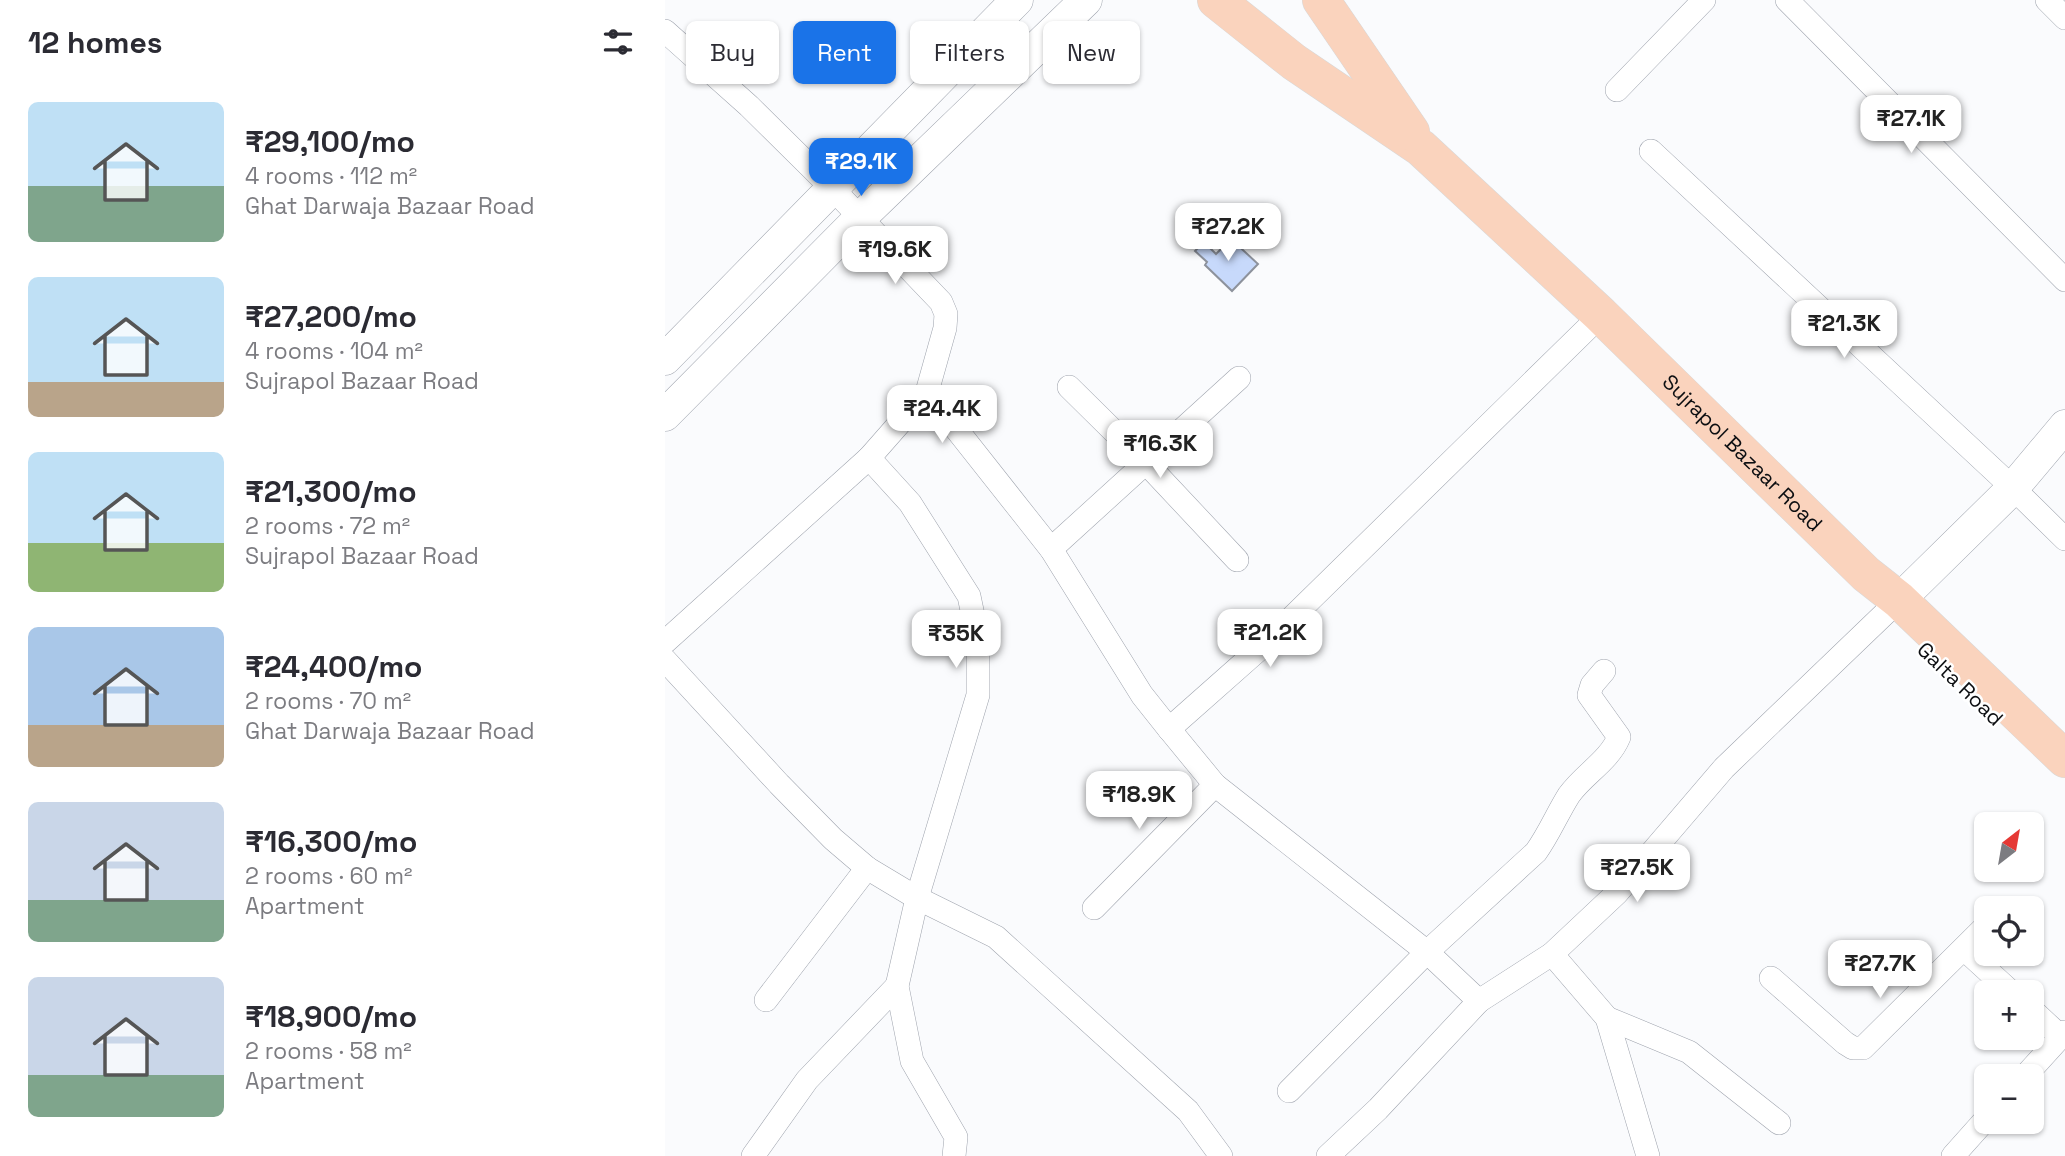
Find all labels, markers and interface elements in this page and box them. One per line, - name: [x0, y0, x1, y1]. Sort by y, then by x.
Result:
- chip: Buy: [686, 21, 779, 84]
- chip: Rent: [793, 21, 896, 84]
- chip: Filters: [910, 21, 1029, 84]
- chip: New: [1043, 21, 1140, 84]
- text: 12 homes: [28, 23, 163, 62]
- icon: filters: [599, 23, 637, 61]
- pin: ₹27.1K: [1854, 96, 1968, 155]
- text: ₹27.1K: [1876, 103, 1946, 133]
- text: ₹29,100/mo: [245, 122, 415, 161]
- icon: home: [84, 130, 168, 214]
- pin: ₹29.1K: [804, 138, 918, 198]
- text: ₹29.1K: [825, 146, 897, 176]
- text: 4 rooms · 112 m²: [245, 161, 417, 191]
- text: Ghat Darwaja Bazaar Road: [245, 191, 535, 221]
- pin: ₹27.2K: [1171, 204, 1285, 263]
- text: ₹27.2K: [1191, 211, 1265, 241]
- pin: ₹19.6K: [838, 226, 952, 286]
- text: ₹19.6K: [858, 234, 932, 264]
- text: ₹27,200/mo: [245, 297, 417, 336]
- pin: ₹21.3K: [1787, 300, 1901, 360]
- icon: home: [84, 305, 168, 389]
- text: ₹21.3K: [1807, 308, 1881, 338]
- text: 4 rooms · 104 m²: [245, 336, 423, 366]
- text: Sujrapol Bazaar Road: [245, 366, 479, 396]
- street label: Sujrapol Bazaar Road: [1657, 368, 1828, 537]
- pin: ₹24.4K: [885, 386, 999, 445]
- text: ₹24.4K: [903, 393, 981, 423]
- pin: ₹16.3K: [1103, 420, 1217, 480]
- text: ₹16.3K: [1123, 428, 1197, 458]
- text: ₹21,300/mo: [245, 472, 417, 511]
- icon: home: [84, 480, 168, 564]
- text: 2 rooms · 72 m²: [245, 511, 410, 541]
- text: Sujrapol Bazaar Road: [245, 541, 479, 571]
- pin: ₹35K: [915, 610, 997, 670]
- pin: ₹21.2K: [1213, 610, 1327, 669]
- text: ₹21.2K: [1233, 617, 1307, 647]
- text: ₹35K: [928, 618, 984, 648]
- street label: Galta Road: [1912, 636, 2009, 731]
- text: ₹24,400/mo: [245, 647, 422, 686]
- icon: home: [84, 655, 168, 739]
- text: 2 rooms · 70 m²: [245, 686, 411, 716]
- text: Ghat Darwaja Bazaar Road: [245, 716, 535, 746]
- pin: ₹18.9K: [1082, 772, 1196, 831]
- text: ₹18.9K: [1102, 779, 1176, 809]
- north arrow: [1974, 812, 2044, 882]
- map controls: [1974, 812, 2044, 1134]
- text: ₹16,300/mo: [245, 822, 417, 861]
- icon: home: [84, 830, 168, 914]
- pin: ₹27.5K: [1580, 844, 1694, 904]
- text: ₹27.5K: [1600, 852, 1674, 882]
- text: 2 rooms · 60 m²: [245, 861, 412, 891]
- text: Apartment: [245, 891, 365, 921]
- button: locate: [1974, 896, 2044, 966]
- pin: ₹27.7K: [1823, 940, 1937, 1000]
- text: ₹27.7K: [1844, 948, 1916, 978]
- button: +: [1974, 980, 2044, 1050]
- text: ₹18,900/mo: [245, 997, 417, 1036]
- icon: home: [84, 1005, 168, 1089]
- text: 2 rooms · 58 m²: [245, 1036, 412, 1066]
- button: −: [1974, 1064, 2044, 1134]
- text: Apartment: [245, 1066, 365, 1096]

